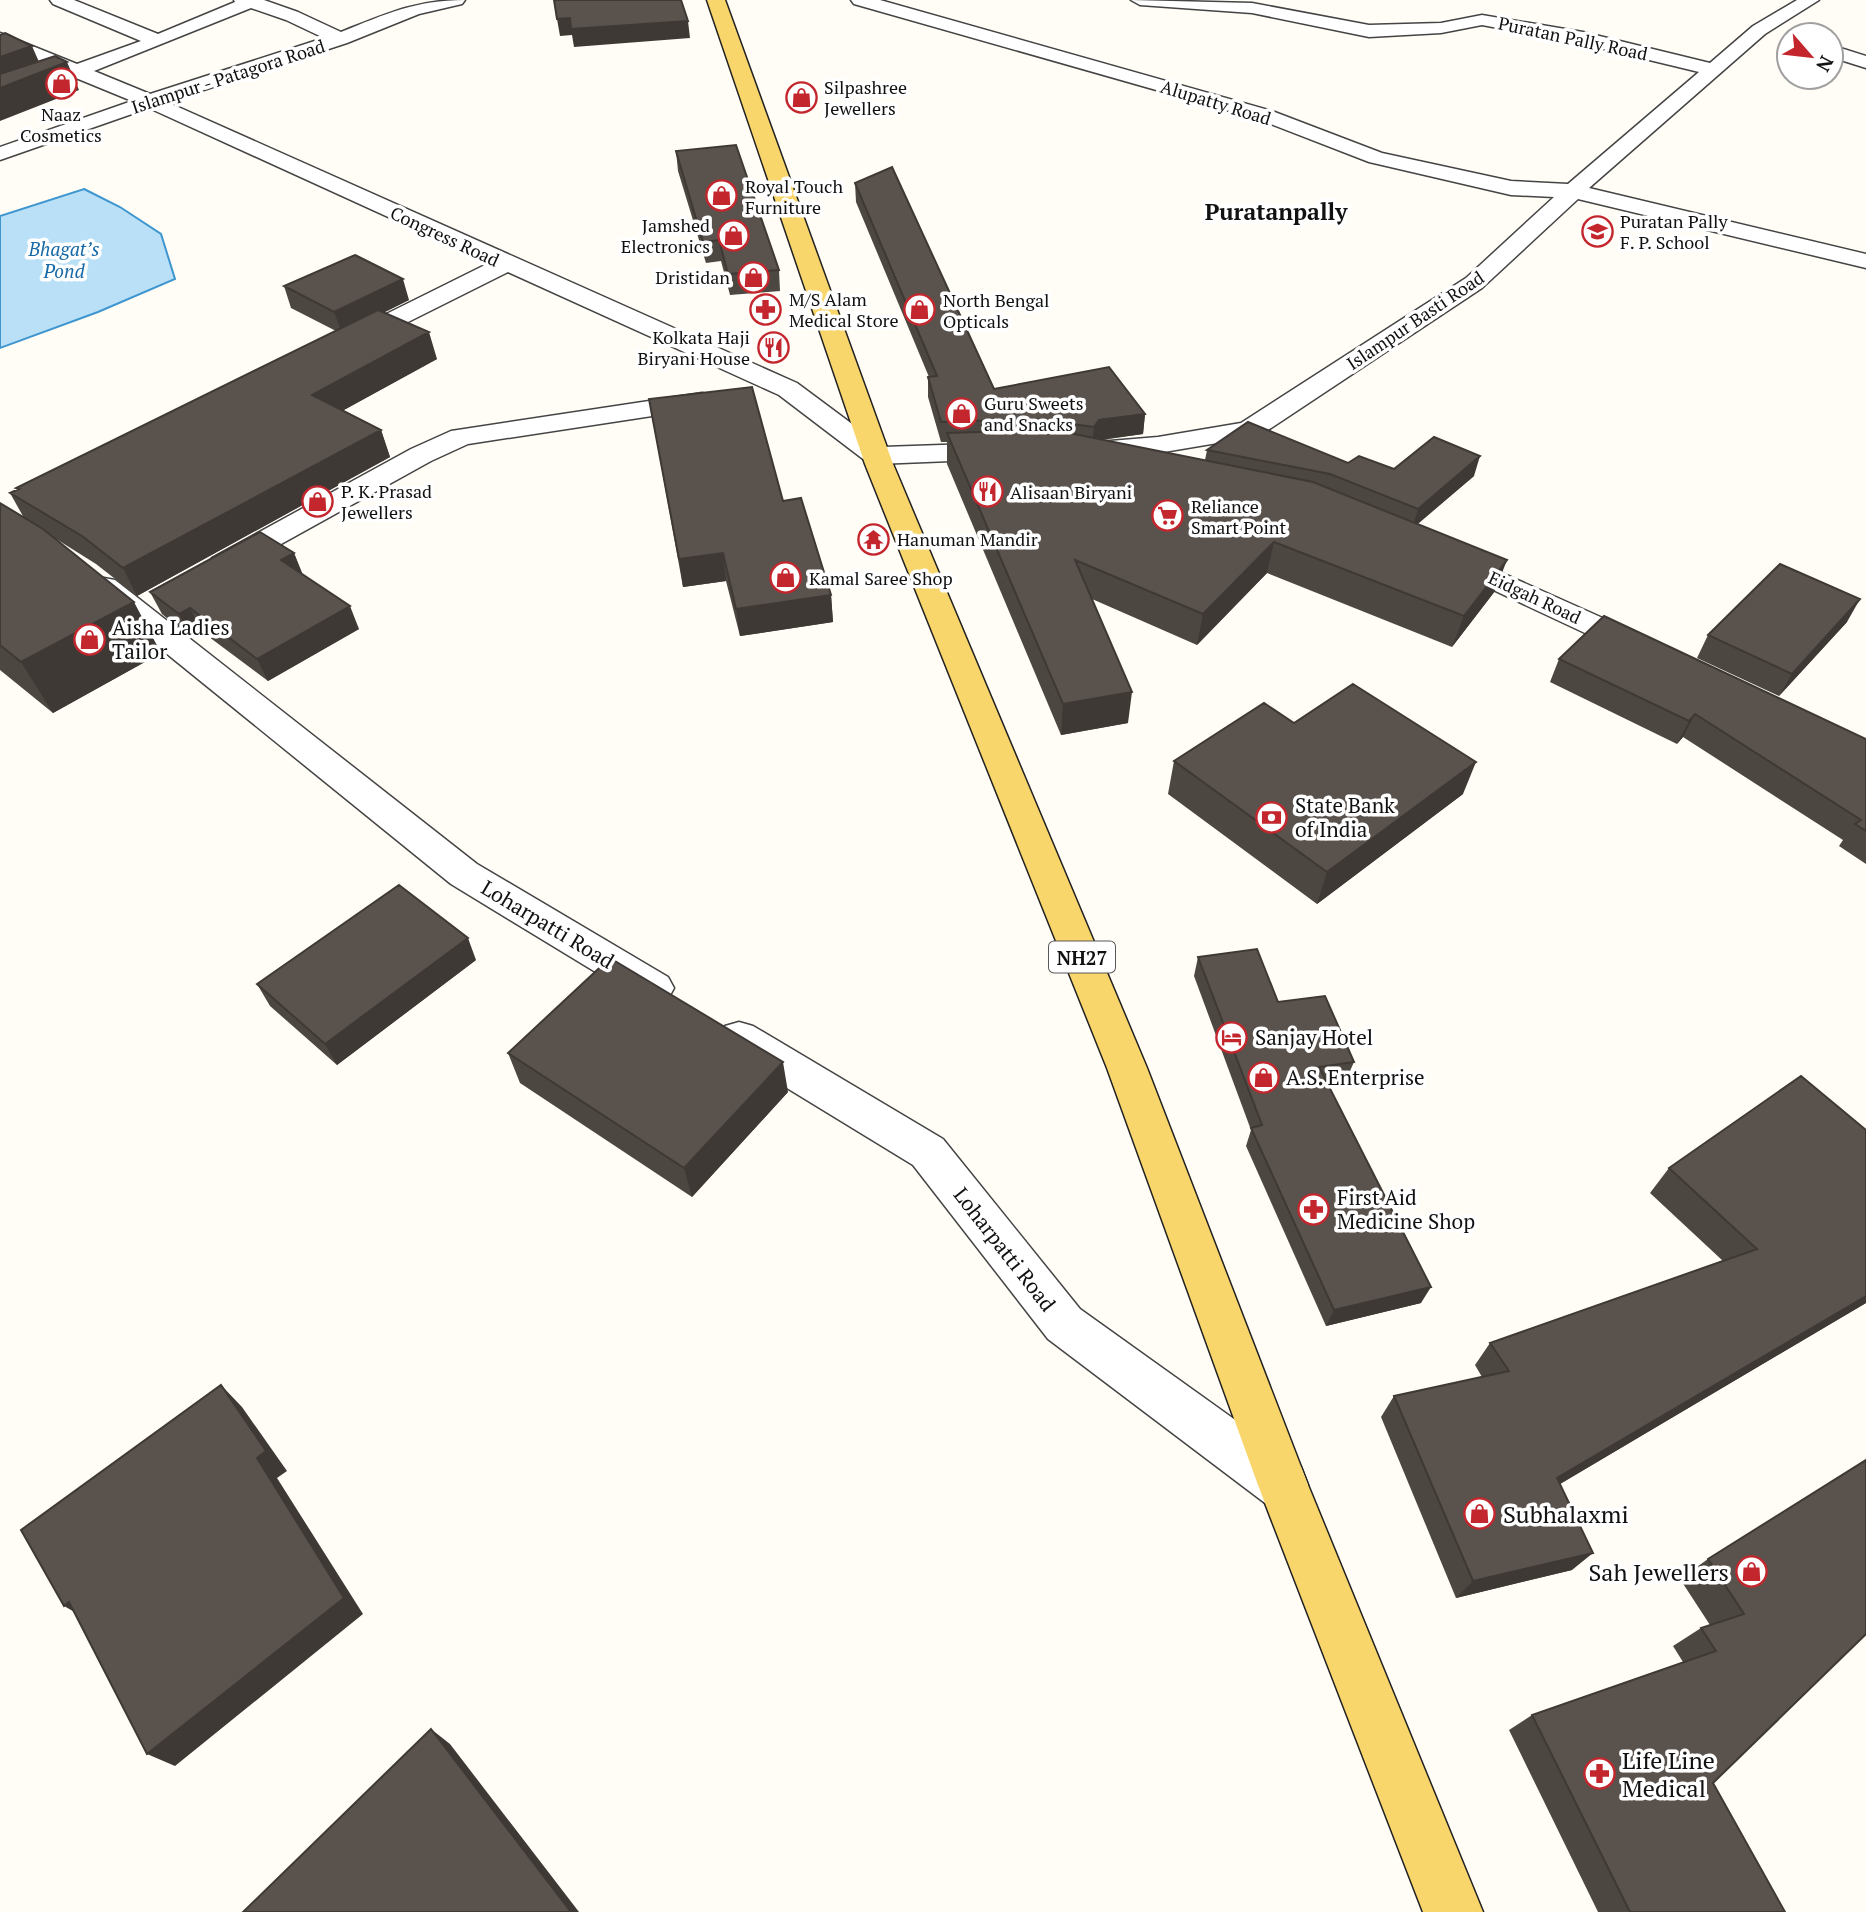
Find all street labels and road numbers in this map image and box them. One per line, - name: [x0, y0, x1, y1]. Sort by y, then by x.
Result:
- street label: Puratan Pally Road: [1496, 10, 1650, 66]
- street label: Islampur - Patagora Road: [128, 33, 328, 119]
- street label: Alupatty Road: [1158, 74, 1274, 130]
- street label: Congress Road: [387, 200, 503, 272]
- street label: Islampur Basti Road: [1342, 265, 1488, 375]
- street label: Eidgah Road: [1485, 565, 1585, 629]
- street label: Loharpatti Road: [476, 873, 620, 975]
- road number: NH27: [1049, 942, 1115, 973]
- street label: Loharpatti Road: [948, 1181, 1063, 1317]

